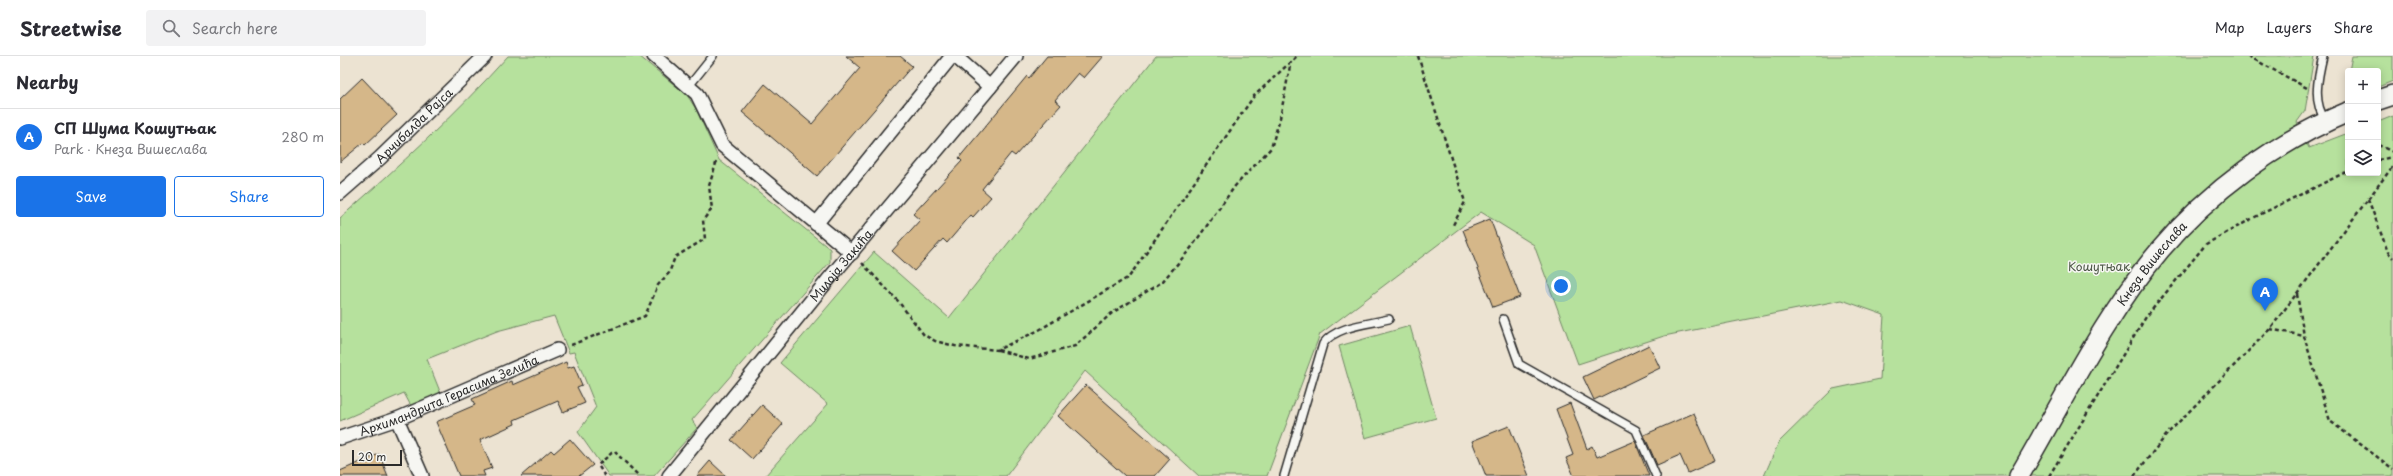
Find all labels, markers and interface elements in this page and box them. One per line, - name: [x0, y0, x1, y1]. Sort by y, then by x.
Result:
- search box: [146, 10, 426, 46]
- text: Streetwise: [20, 14, 122, 42]
- text: Search here: [192, 16, 278, 39]
- icon: search: [160, 17, 182, 39]
- text: Map: [2215, 17, 2245, 38]
- text: Layers: [2267, 17, 2312, 38]
- text: Share: [2334, 17, 2373, 38]
- map controls: [2345, 68, 2381, 176]
- button: +: [2345, 68, 2381, 104]
- text: Nearby: [16, 69, 78, 95]
- street label: Арчибалда Рајса: [371, 83, 457, 167]
- button: −: [2345, 104, 2381, 140]
- text: СП Шума Кошутњак: [54, 116, 216, 139]
- text: A: [24, 127, 34, 146]
- text: 280 m: [282, 127, 324, 146]
- text: Park · Кнеза Вишеслава: [54, 139, 207, 158]
- button: layers: [2345, 140, 2381, 176]
- button: Save: [16, 176, 166, 217]
- button: Share: [174, 176, 324, 217]
- street label: Кнеза Вишеслава: [2112, 217, 2191, 309]
- street label: Милоја Закића: [805, 225, 877, 305]
- park label: Кошутњак: [2068, 257, 2131, 275]
- your location: [1551, 276, 1571, 296]
- pin: A: [2252, 278, 2278, 311]
- street label: Архимандрита Герасима Зелића: [357, 350, 542, 440]
- scale bar: [352, 448, 402, 467]
- text: 20 m: [358, 448, 386, 465]

